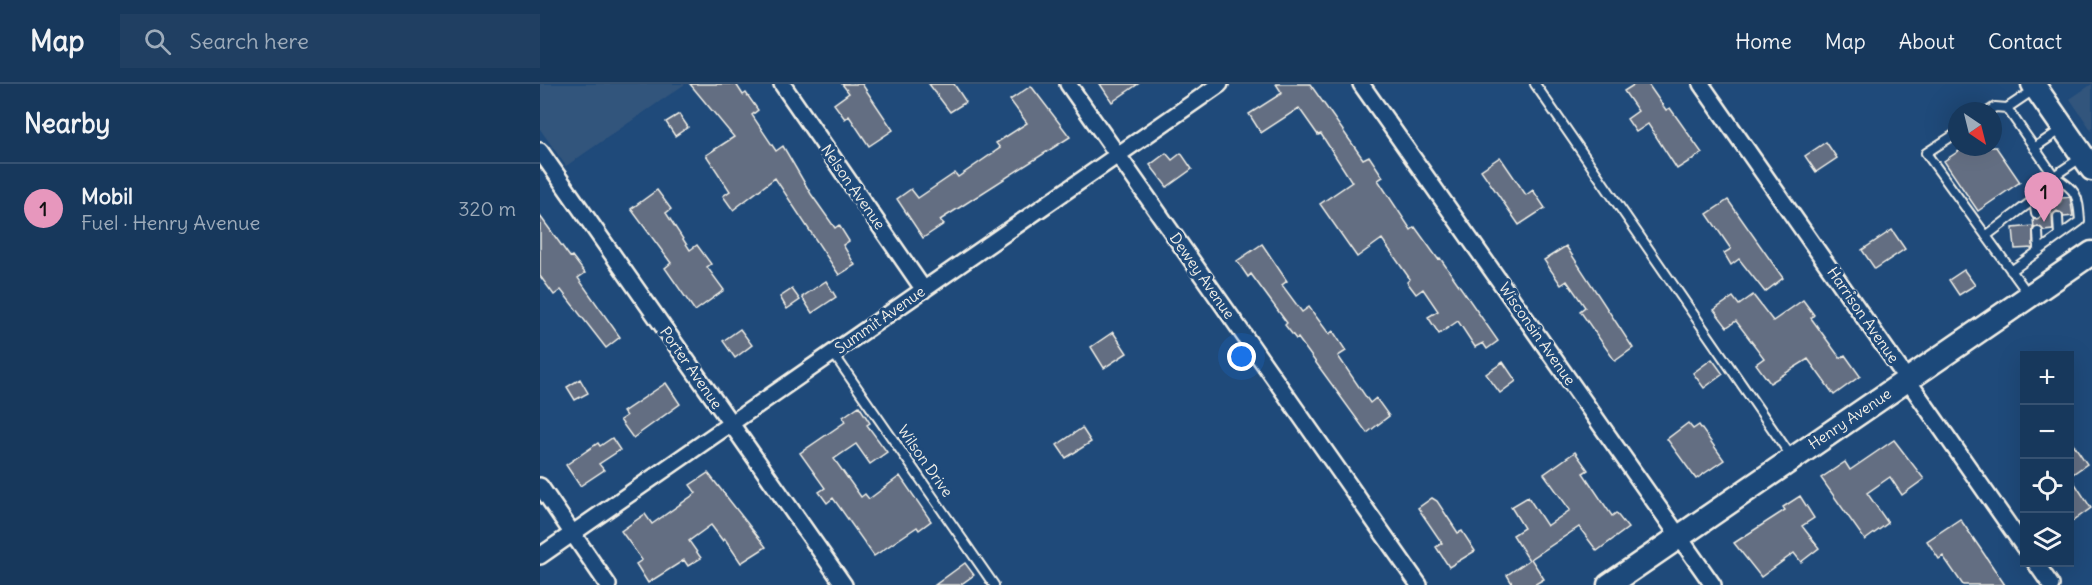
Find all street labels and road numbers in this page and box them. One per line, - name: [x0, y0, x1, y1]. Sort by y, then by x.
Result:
- street label: Nelson Avenue: [817, 141, 890, 233]
- street label: Dewey Avenue: [1166, 229, 1239, 323]
- street label: Harrison Avenue: [1823, 263, 1904, 366]
- street label: Wisconsin Avenue: [1495, 279, 1580, 389]
- street label: Summit Avenue: [831, 281, 928, 358]
- street label: Porter Avenue: [656, 323, 727, 413]
- street label: Henry Avenue: [1805, 384, 1895, 453]
- street label: Wilson Drive: [894, 421, 957, 500]

